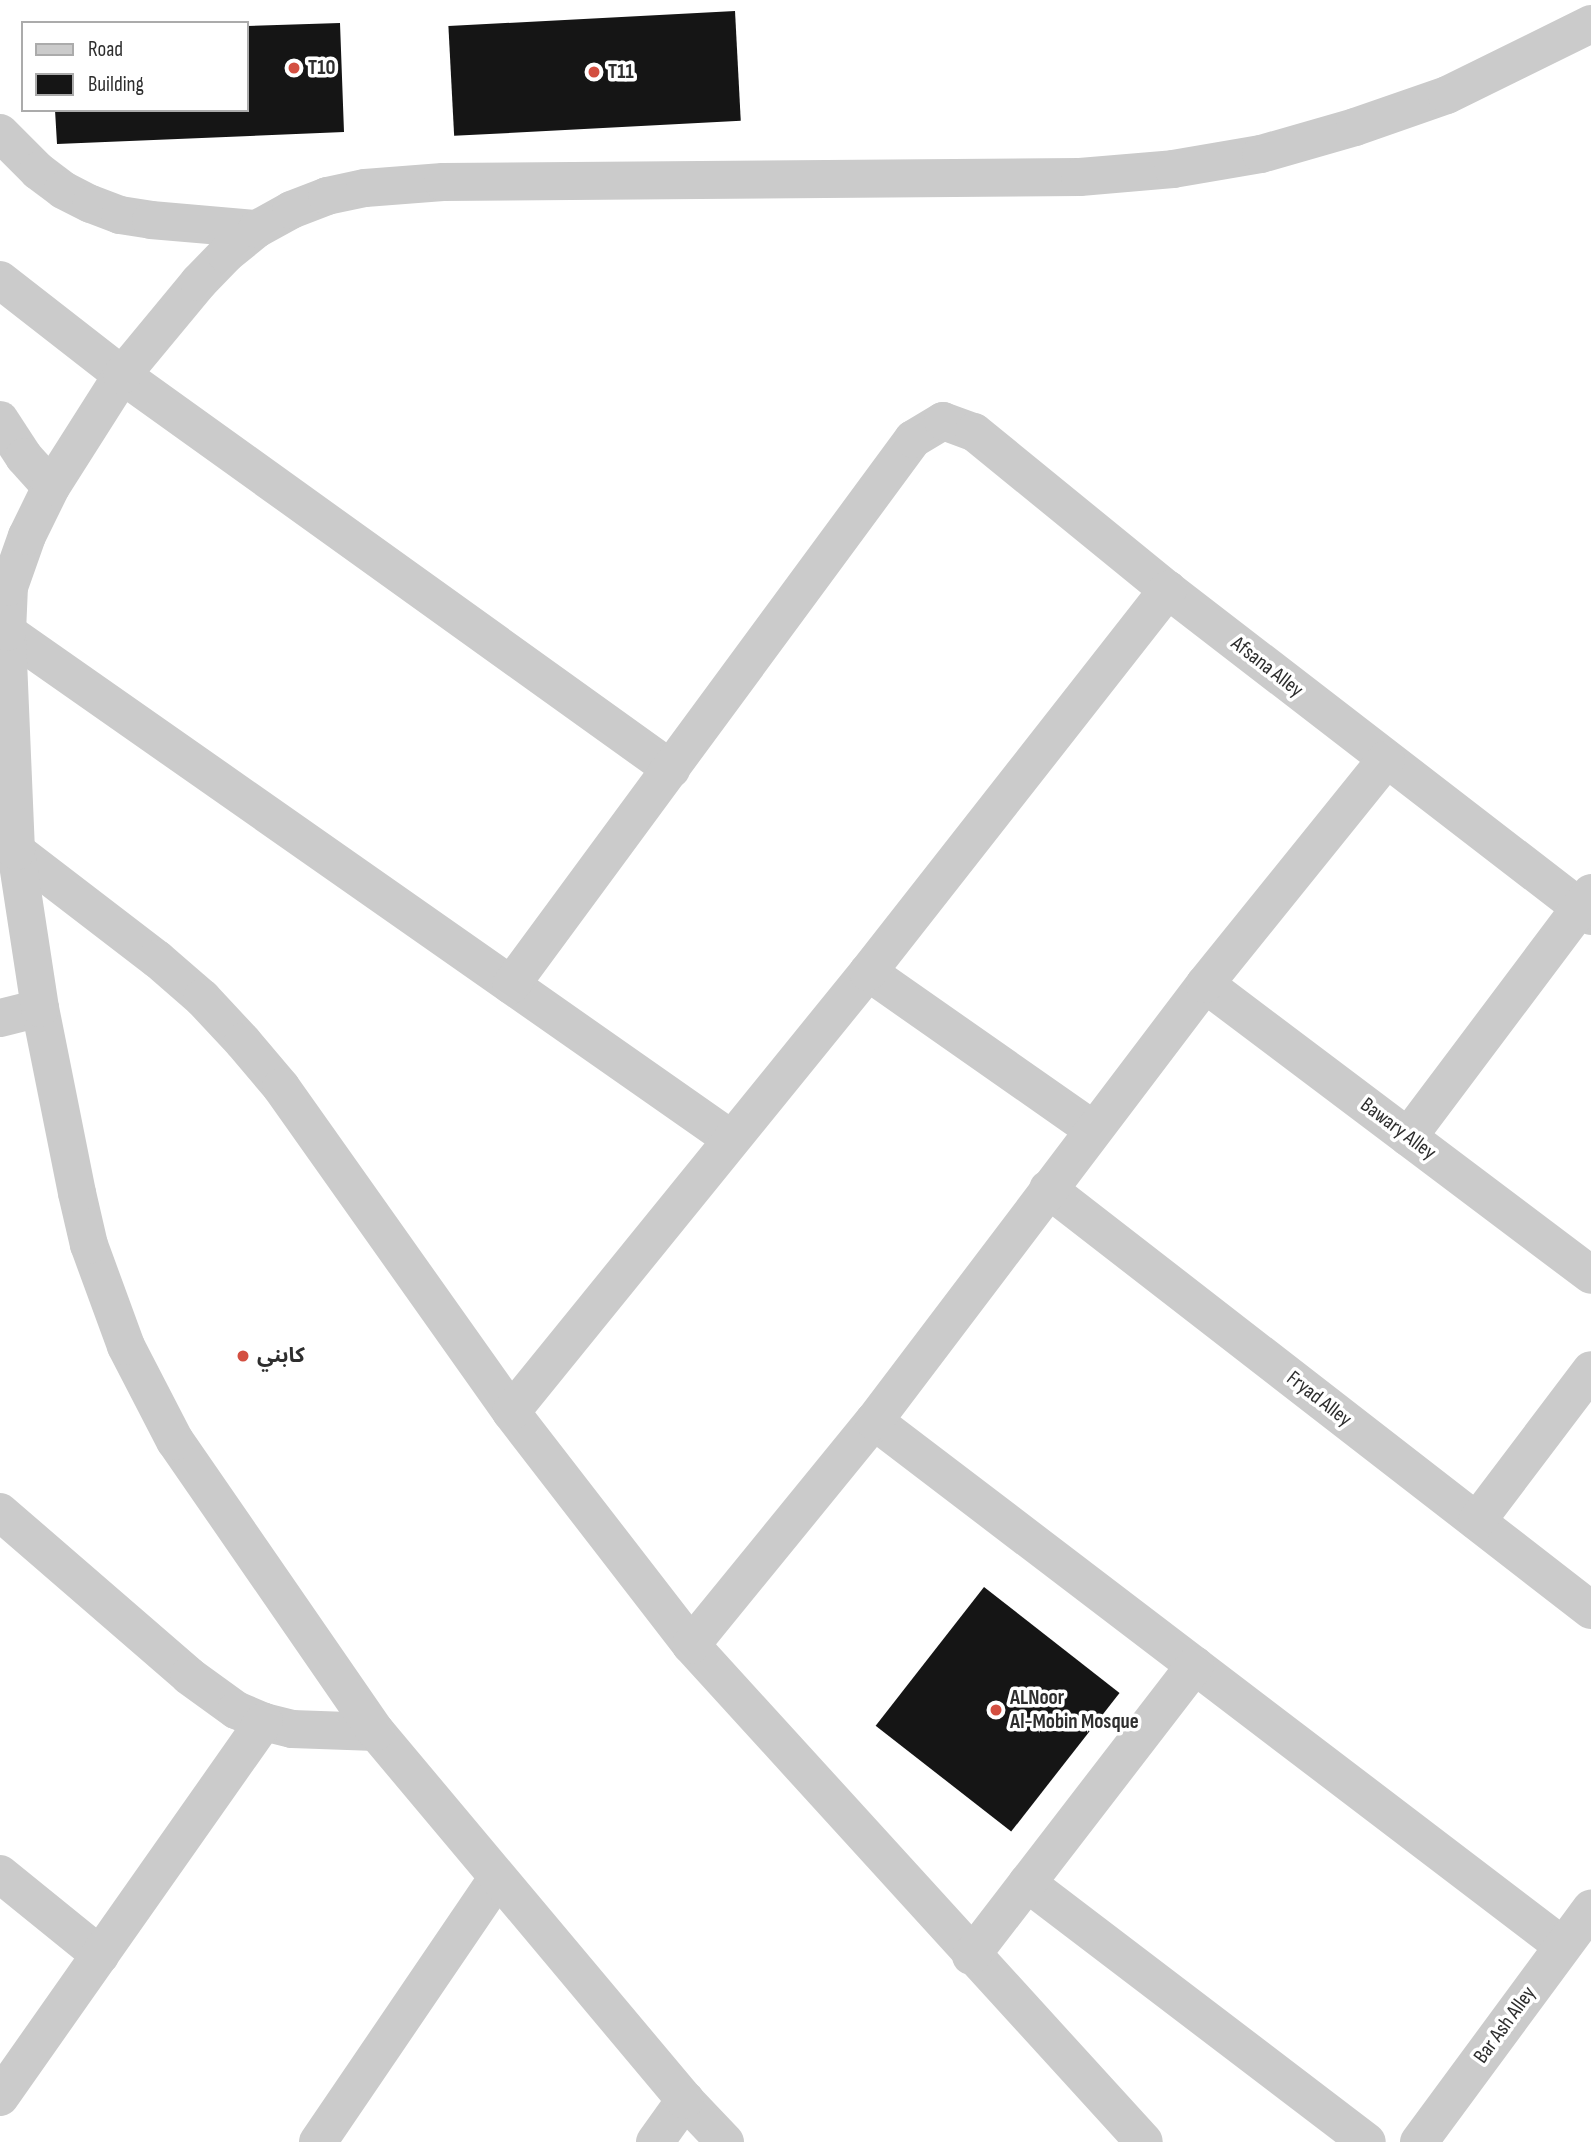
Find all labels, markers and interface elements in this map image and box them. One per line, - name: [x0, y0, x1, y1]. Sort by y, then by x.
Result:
- legend: [21, 21, 248, 112]
- text: Road: [88, 37, 123, 62]
- place label: T10: [308, 55, 336, 81]
- place label: T11: [608, 59, 634, 85]
- marker: T10: [286, 60, 302, 76]
- marker: T11: [586, 64, 602, 80]
- text: Building: [88, 72, 144, 97]
- street label: Afsana Alley: [1226, 631, 1308, 703]
- street label: Bawary Alley: [1355, 1092, 1441, 1166]
- place label: كابني: [257, 1343, 305, 1369]
- marker: كابني: [235, 1348, 251, 1364]
- street label: Fryad Alley: [1281, 1366, 1357, 1432]
- place label: ALNoor Al-Mobin Mosque: [1010, 1685, 1139, 1735]
- marker: ALNoor Al-Mobin Mosque: [988, 1702, 1004, 1718]
- street label: Bar Ash Alley: [1469, 1981, 1541, 2069]

